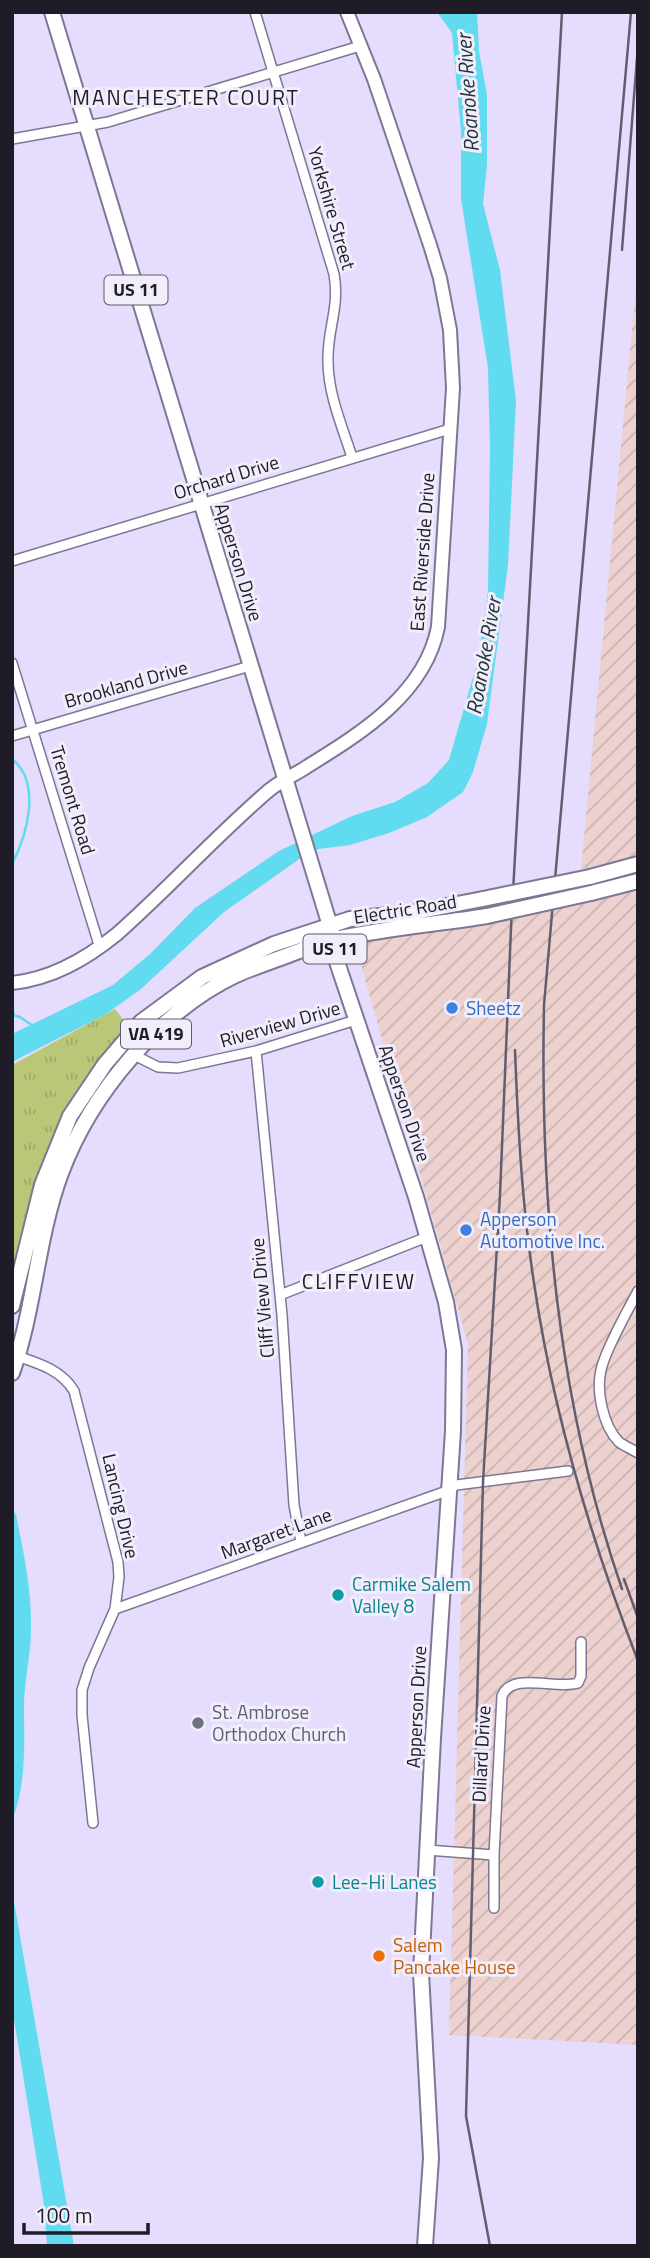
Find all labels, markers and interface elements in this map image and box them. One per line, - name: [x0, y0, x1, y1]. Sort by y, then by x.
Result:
- water label: Roanoke River: [447, 30, 487, 153]
- district label: MANCHESTER COURT: [72, 81, 300, 113]
- street label: Yorkshire Street: [301, 143, 364, 273]
- road number: US 11: [104, 276, 168, 304]
- street label: Orchard Drive: [169, 447, 282, 506]
- street label: East Riverside Drive: [401, 472, 442, 632]
- street label: Apperson Drive: [208, 499, 271, 625]
- water label: Roanoke River: [457, 592, 509, 717]
- street label: Brookland Drive: [61, 652, 191, 715]
- street label: Tremont Road: [43, 742, 104, 858]
- street label: Electric Road: [351, 886, 458, 931]
- road number: US 11: [304, 934, 366, 964]
- street label: Riverview Drive: [216, 992, 343, 1055]
- place label: Sheetz: [466, 993, 521, 1022]
- marker: Sheetz: [444, 1000, 460, 1016]
- road number: VA 419: [121, 1020, 191, 1049]
- street label: Apperson Drive: [372, 1040, 439, 1165]
- place label: Apperson Automotive Inc.: [480, 1204, 605, 1255]
- marker: Apperson Automotive Inc.: [458, 1222, 474, 1238]
- street label: Cliff View Drive: [242, 1237, 281, 1359]
- district label: CLIFFVIEW: [302, 1265, 416, 1297]
- street label: Lancing Drive: [95, 1451, 148, 1561]
- street label: Margaret Lane: [216, 1499, 335, 1566]
- place label: Carmike Salem Valley 8: [352, 1569, 471, 1620]
- marker: Carmike Salem Valley 8: [330, 1587, 346, 1603]
- street label: Apperson Drive: [398, 1645, 433, 1769]
- place label: St. Ambrose Orthodox Church: [212, 1697, 346, 1748]
- street label: Dillard Drive: [463, 1705, 498, 1803]
- marker: St. Ambrose Orthodox Church: [190, 1715, 206, 1731]
- place label: Lee-Hi Lanes: [332, 1867, 437, 1896]
- marker: Lee-Hi Lanes: [310, 1874, 326, 1890]
- place label: Salem Pancake House: [393, 1930, 516, 1981]
- marker: Salem Pancake House: [371, 1948, 387, 1964]
- scale bar: [24, 2192, 149, 2236]
- text: 100 m: [35, 2199, 92, 2231]

